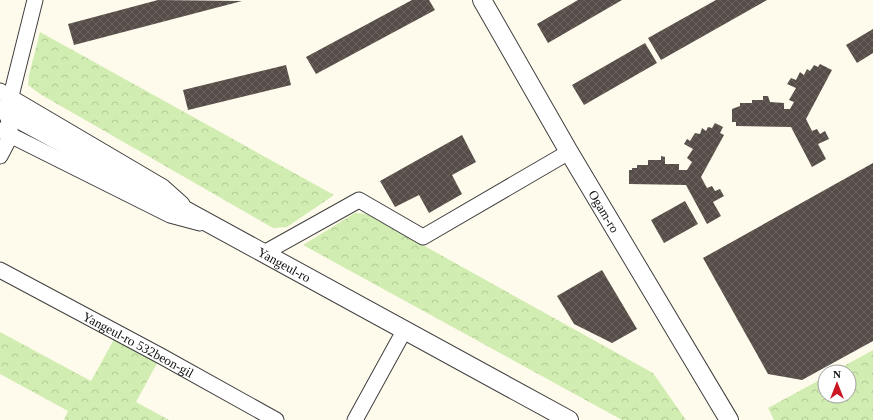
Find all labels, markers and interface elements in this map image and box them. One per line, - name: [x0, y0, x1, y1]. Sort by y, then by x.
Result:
- street label: Ogam-ro: [586, 187, 623, 235]
- street label: Yangeul-ro: [255, 244, 313, 285]
- street label: Yangeul-ro 532beon-gil: [80, 308, 197, 380]
- north arrow: [817, 364, 857, 404]
- text: N: [833, 368, 841, 380]

